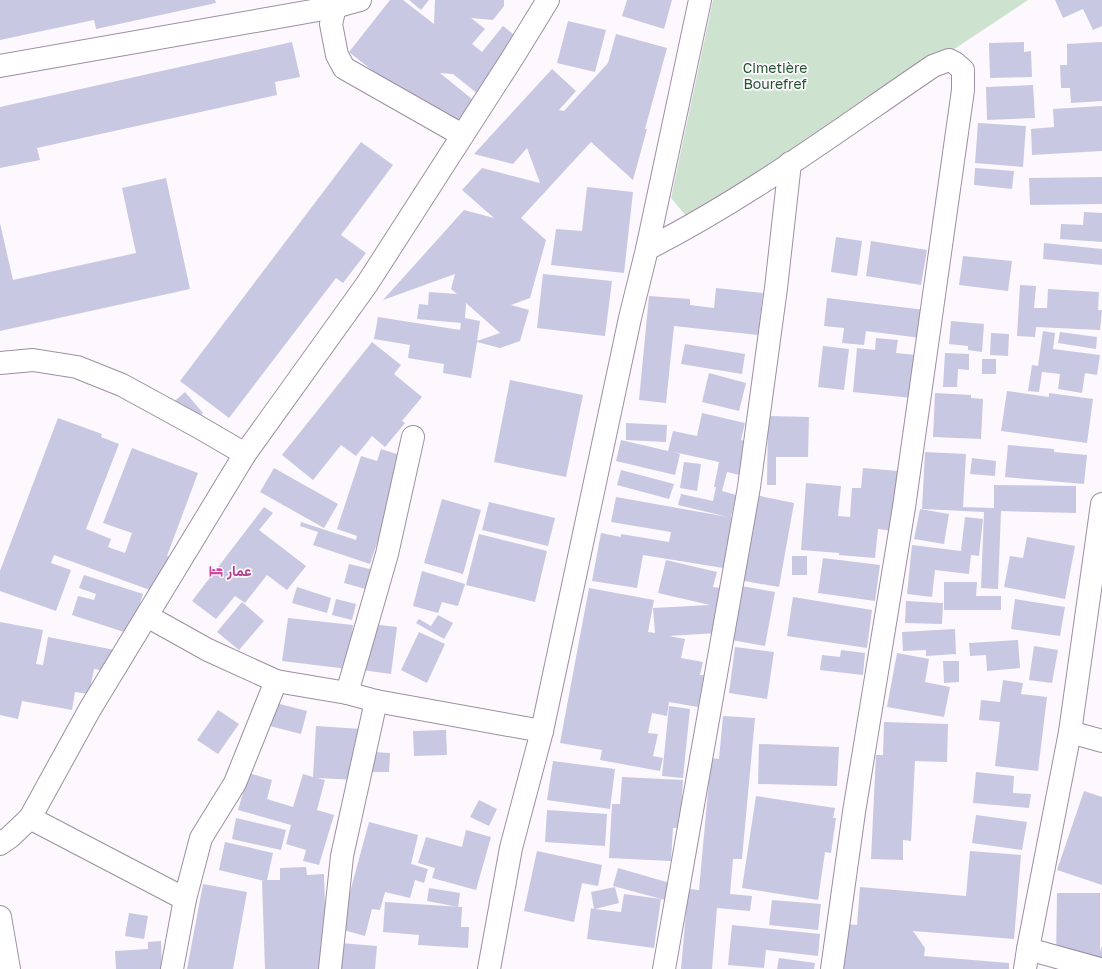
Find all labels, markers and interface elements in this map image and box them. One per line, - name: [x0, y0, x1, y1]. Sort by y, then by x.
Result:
- park label: Cimetière Bourefref: [743, 59, 807, 92]
- place label: عمار: [226, 562, 251, 580]
- hotel icon: عمار: [208, 563, 224, 579]

